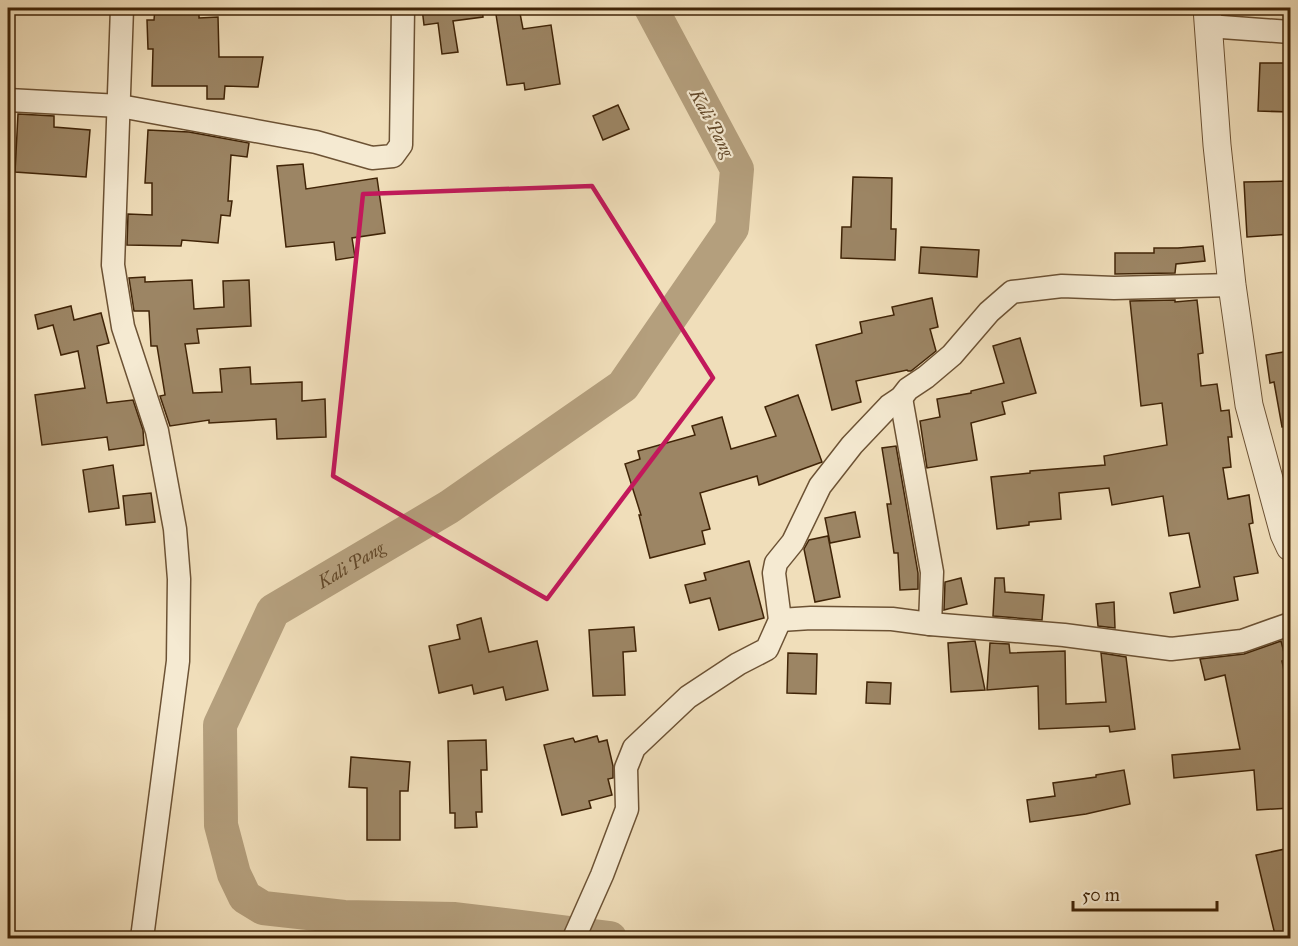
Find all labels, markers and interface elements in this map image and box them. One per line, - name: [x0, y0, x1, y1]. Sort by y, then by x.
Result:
- water label: Kali Pang: [684, 84, 740, 162]
- water label: Kali Pang: [312, 536, 389, 594]
- scale bar: [1073, 874, 1217, 912]
- text: 50 m: [1082, 884, 1120, 906]

